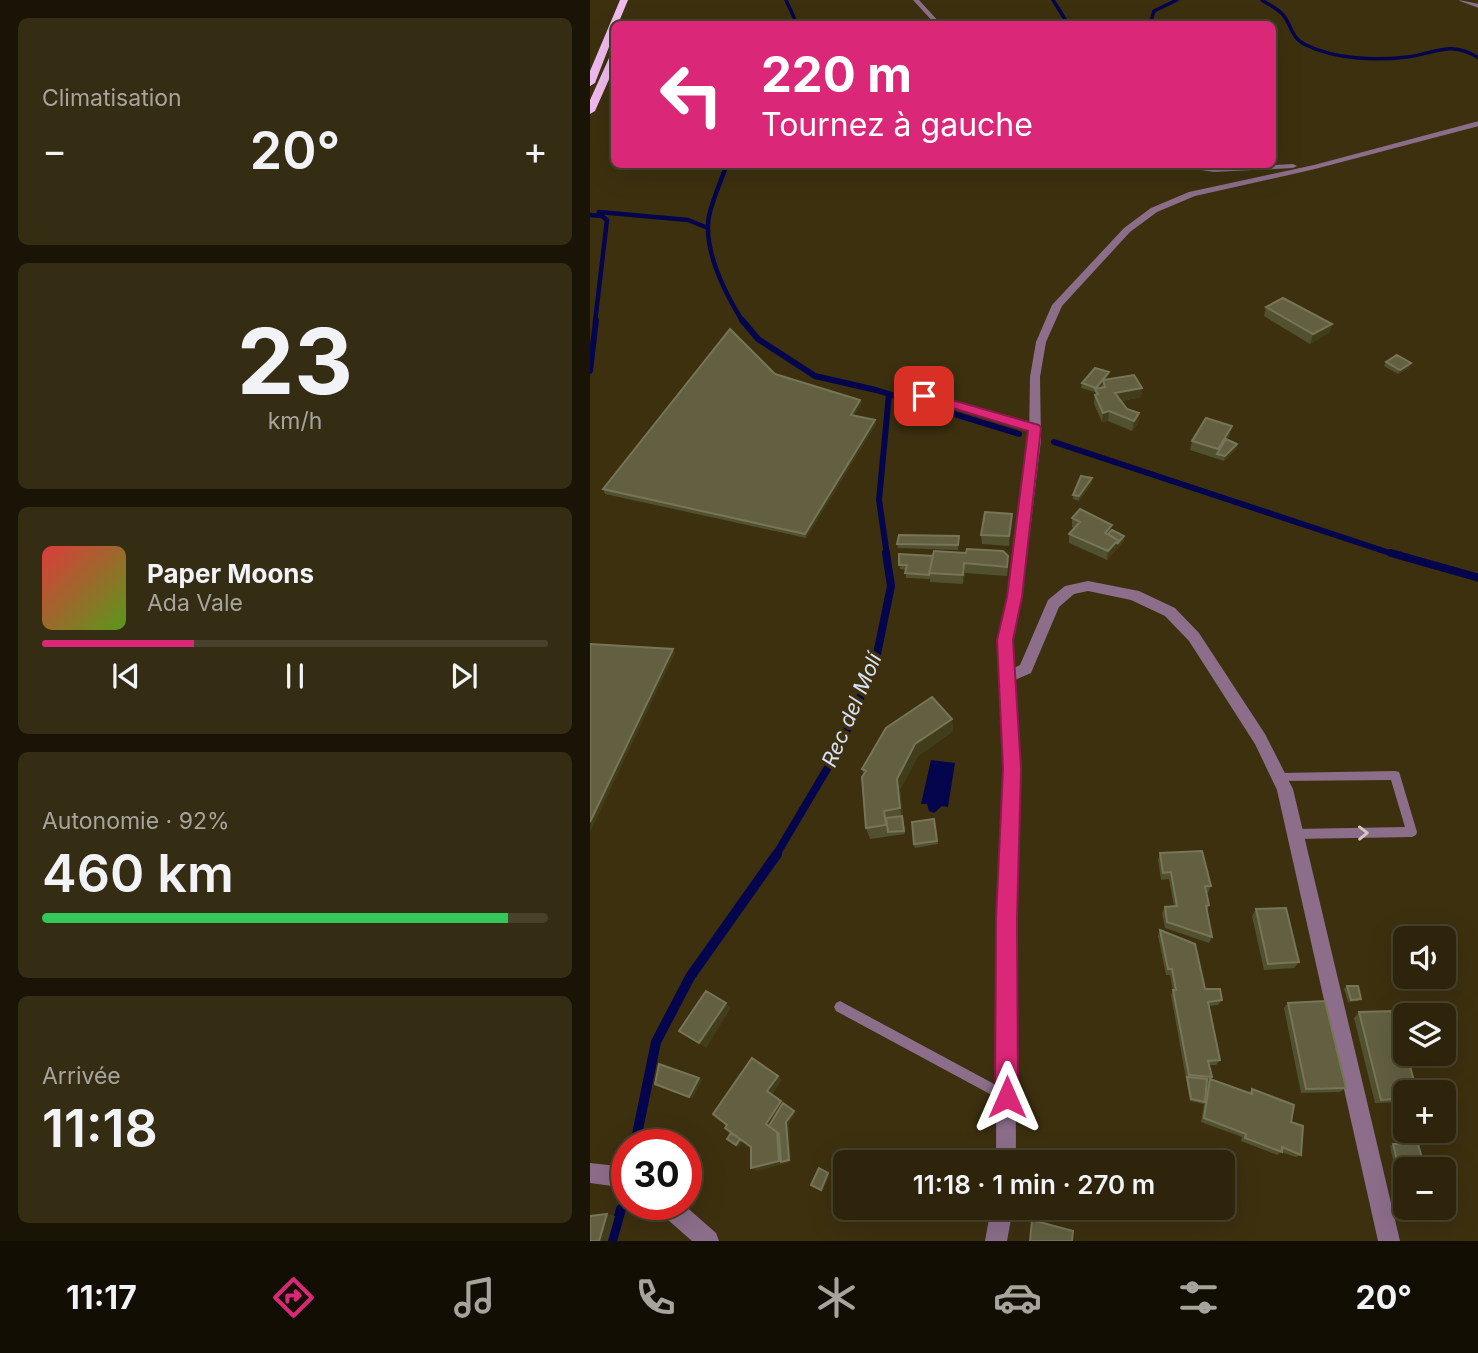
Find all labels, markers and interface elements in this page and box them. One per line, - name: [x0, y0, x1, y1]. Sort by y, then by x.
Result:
- text: 220 m: [761, 45, 912, 104]
- icon: left: [646, 49, 737, 140]
- text: Climatisation: [42, 84, 182, 112]
- text: Tournez à gauche: [761, 105, 1033, 144]
- text: 20°: [250, 119, 340, 182]
- text: −: [42, 127, 67, 173]
- text: +: [523, 127, 548, 173]
- text: 23: [237, 306, 353, 416]
- pin: [894, 366, 954, 426]
- icon: arrive: [905, 377, 943, 415]
- text: km/h: [268, 407, 322, 435]
- text: Paper Moons: [147, 558, 314, 589]
- text: Ada Vale: [147, 589, 243, 617]
- water label: Rec del Molí: [816, 648, 887, 770]
- icon: previous: [107, 657, 145, 695]
- icon: pause: [276, 657, 314, 695]
- icon: next: [445, 657, 483, 695]
- text: Autonomie · 92%: [42, 807, 230, 835]
- one-way arrow: [1359, 825, 1369, 841]
- text: 460 km: [42, 842, 234, 905]
- map controls: [1393, 926, 1456, 1220]
- button: sound: [1393, 926, 1456, 989]
- button: layers: [1393, 1003, 1456, 1066]
- position arrow: [970, 1060, 1044, 1134]
- text: Arrivée: [42, 1062, 121, 1090]
- button: +: [1393, 1080, 1456, 1143]
- text: 11:18: [42, 1097, 158, 1160]
- speed limit sign: 30: [611, 1129, 702, 1220]
- button: −: [1393, 1157, 1456, 1220]
- text: 11:18 · 1 min · 270 m: [913, 1169, 1155, 1200]
- icon: directions: [269, 1273, 318, 1322]
- icon: music: [450, 1273, 499, 1322]
- icon: phone: [631, 1273, 680, 1322]
- icon: climate: [812, 1273, 861, 1322]
- icon: car: [993, 1273, 1042, 1322]
- icon: filters: [1174, 1273, 1223, 1322]
- text: 11:17: [66, 1278, 137, 1317]
- text: 20°: [1356, 1278, 1412, 1317]

